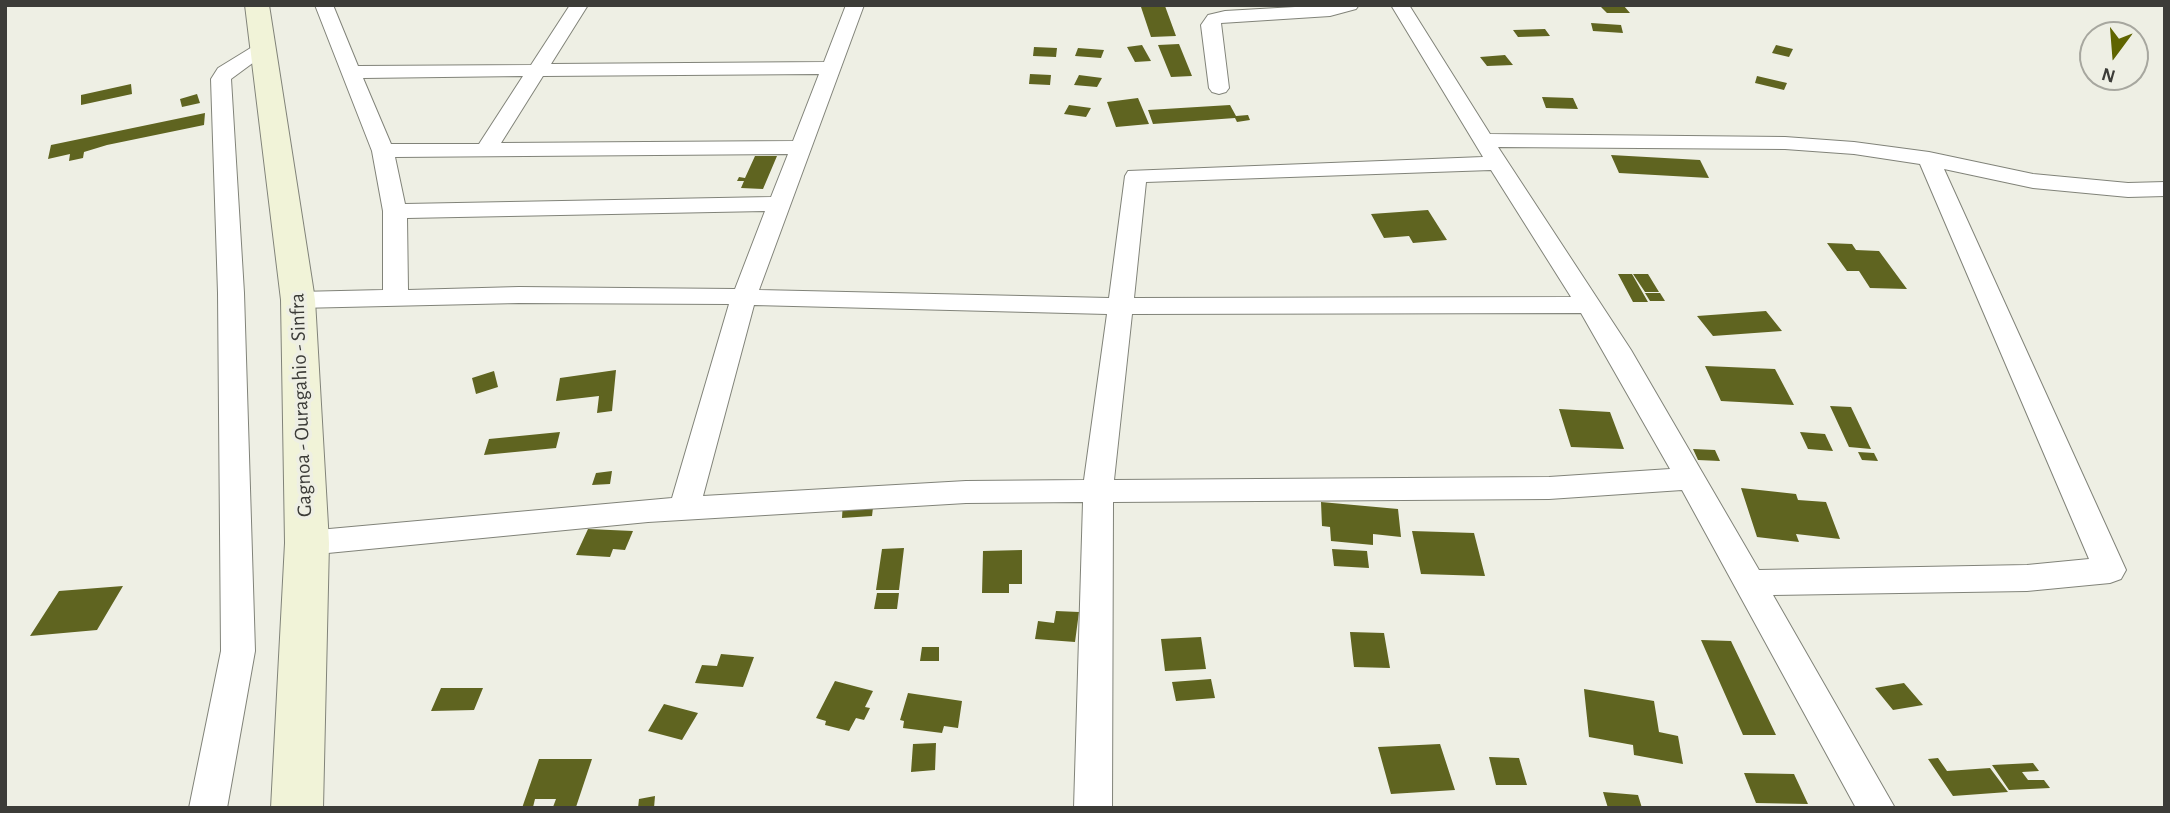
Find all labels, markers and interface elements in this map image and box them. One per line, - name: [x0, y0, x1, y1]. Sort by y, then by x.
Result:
- north arrow: [2079, 21, 2149, 91]
- text: N: [2100, 64, 2118, 86]
- street label: Gagnoa - Ouragahio - Sinfra: [284, 292, 318, 518]

